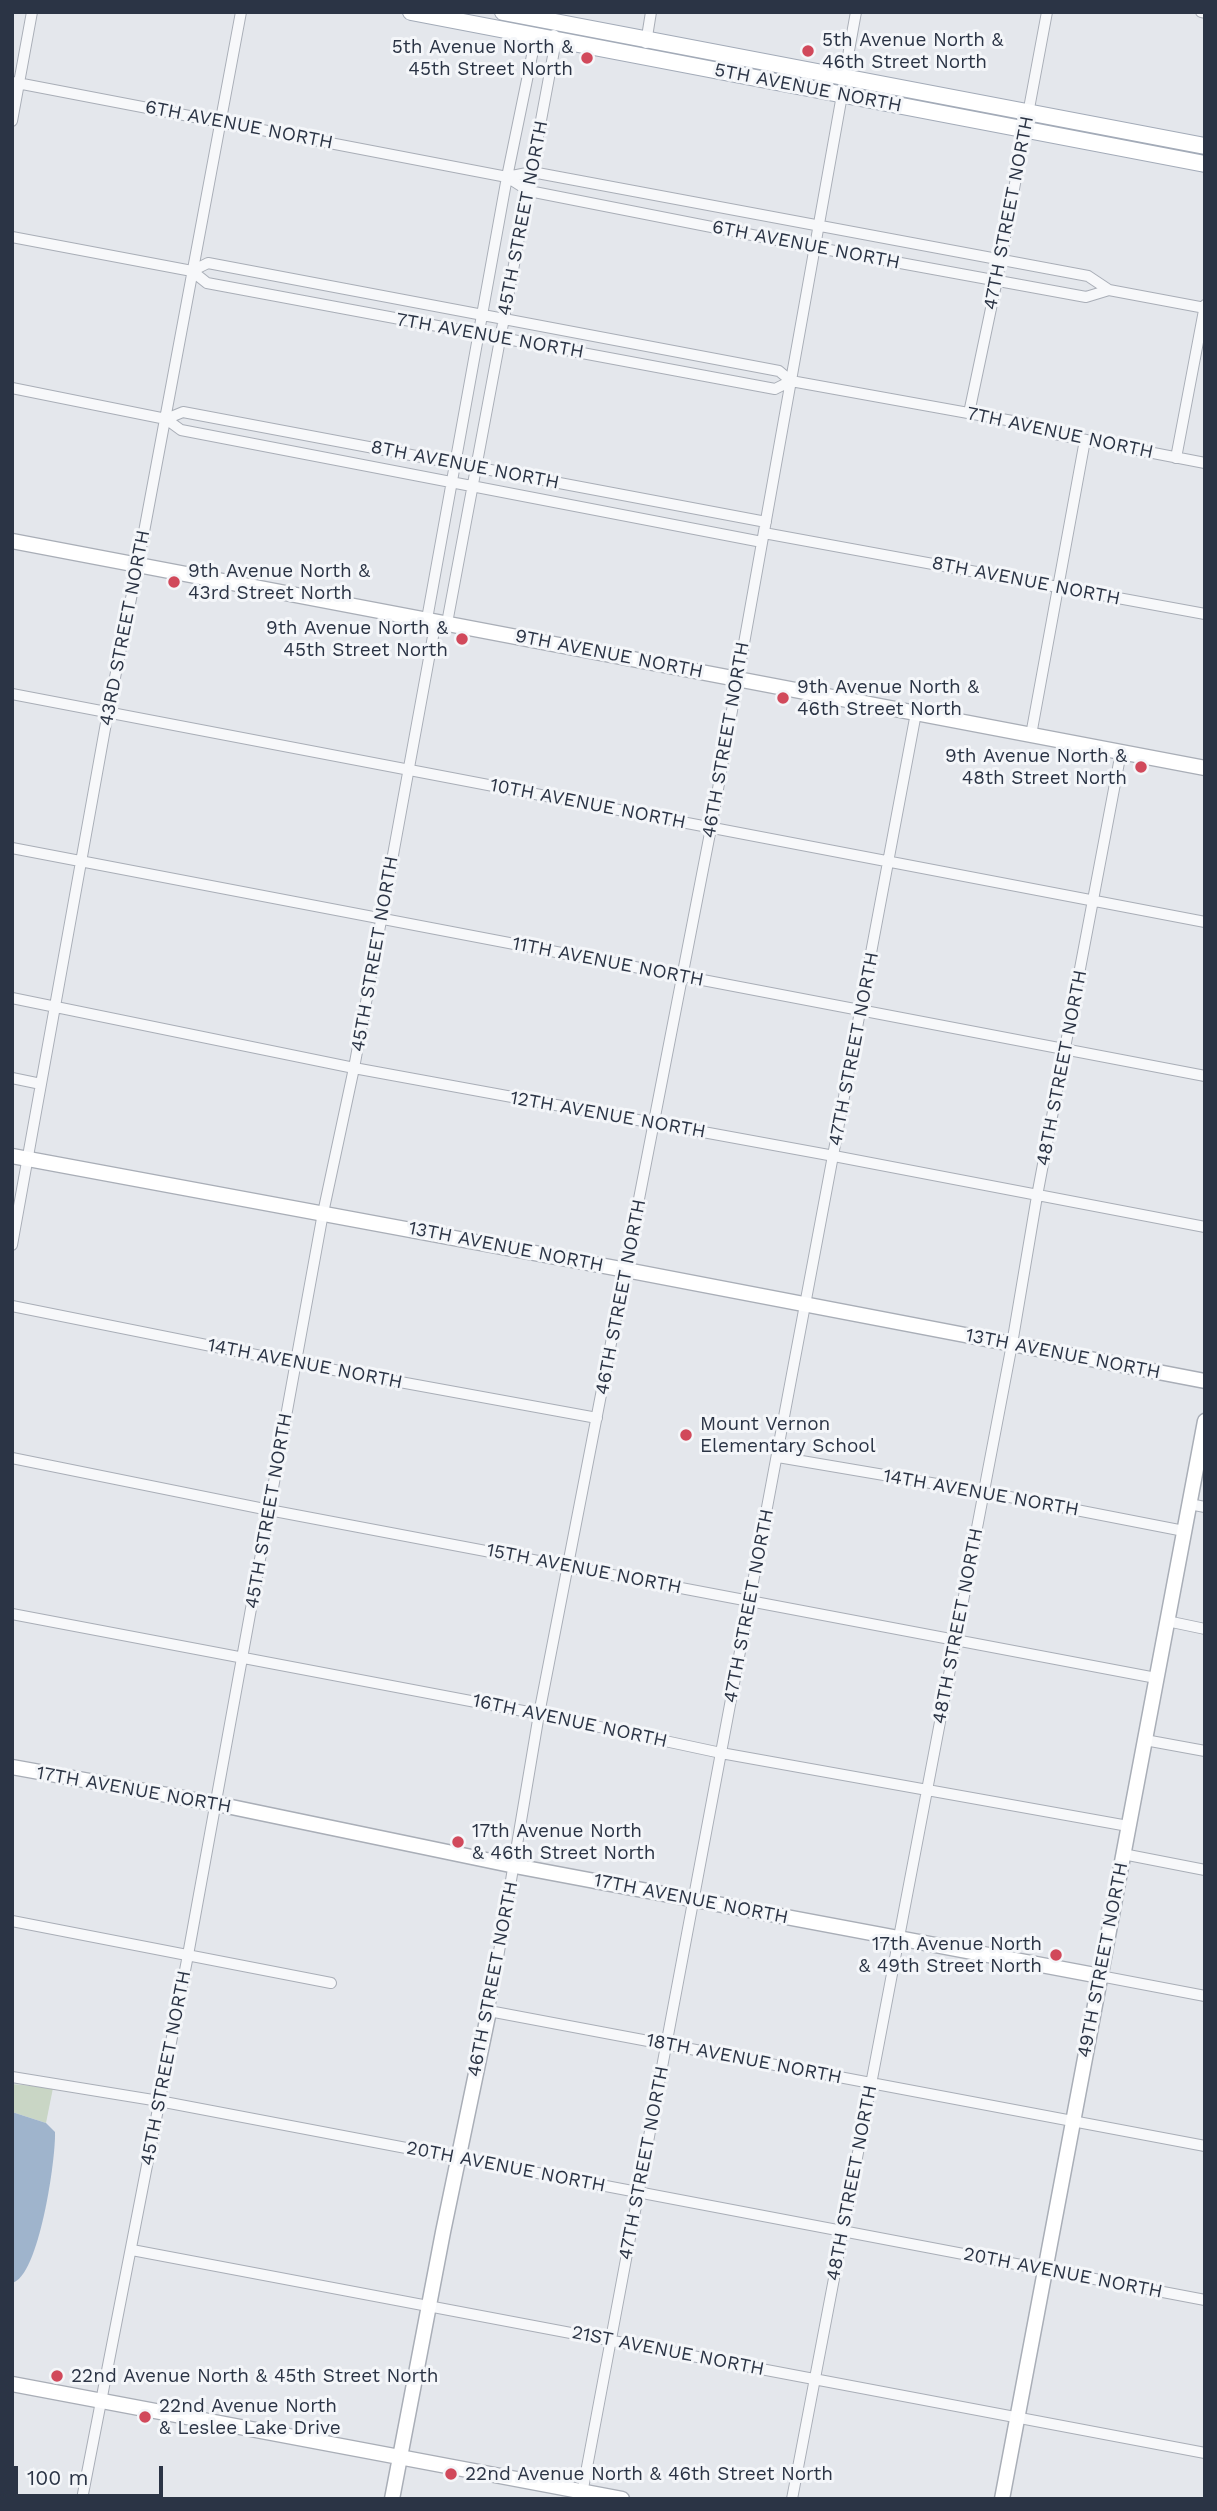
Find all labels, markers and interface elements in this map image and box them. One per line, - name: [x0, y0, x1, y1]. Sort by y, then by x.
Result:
- place label: 5th Avenue North & 46th Street North: [822, 29, 1003, 73]
- place label: 5th Avenue North & 45th Street North: [392, 36, 573, 80]
- marker: 5th Avenue North & 46th Street North: [800, 43, 816, 59]
- marker: 5th Avenue North & 45th Street North: [579, 50, 595, 66]
- street label: 5TH AVENUE NORTH: [712, 59, 904, 117]
- street label: 6TH AVENUE NORTH: [143, 96, 335, 154]
- street label: 47TH STREET NORTH: [979, 114, 1039, 312]
- street label: 45TH STREET NORTH: [493, 118, 553, 318]
- street label: 6TH AVENUE NORTH: [710, 216, 902, 274]
- street label: 7TH AVENUE NORTH: [394, 308, 586, 364]
- street label: 7TH AVENUE NORTH: [965, 402, 1155, 464]
- street label: 8TH AVENUE NORTH: [369, 436, 561, 494]
- street label: 43RD STREET NORTH: [95, 528, 155, 728]
- street label: 8TH AVENUE NORTH: [930, 552, 1122, 610]
- place label: 9th Avenue North & 43rd Street North: [188, 560, 370, 604]
- marker: 9th Avenue North & 43rd Street North: [166, 574, 182, 590]
- place label: 9th Avenue North & 45th Street North: [266, 617, 448, 661]
- street label: 9TH AVENUE NORTH: [513, 625, 705, 683]
- marker: 9th Avenue North & 45th Street North: [454, 631, 470, 647]
- street label: 46TH STREET NORTH: [698, 640, 754, 840]
- place label: 9th Avenue North & 46th Street North: [797, 676, 979, 720]
- marker: 9th Avenue North & 46th Street North: [775, 690, 791, 706]
- place label: 9th Avenue North & 48th Street North: [945, 745, 1127, 789]
- marker: 9th Avenue North & 48th Street North: [1133, 759, 1149, 775]
- street label: 10TH AVENUE NORTH: [488, 774, 688, 834]
- street label: 45TH STREET NORTH: [347, 854, 403, 1054]
- street label: 11TH AVENUE NORTH: [510, 932, 706, 992]
- street label: 47TH STREET NORTH: [824, 950, 884, 1148]
- street label: 48TH STREET NORTH: [1032, 968, 1092, 1168]
- street label: 12TH AVENUE NORTH: [508, 1087, 708, 1143]
- street label: 46TH STREET NORTH: [591, 1197, 651, 1397]
- street label: 13TH AVENUE NORTH: [407, 1217, 605, 1277]
- street label: 13TH AVENUE NORTH: [964, 1324, 1162, 1384]
- street label: 14TH AVENUE NORTH: [206, 1334, 404, 1394]
- street label: 45TH STREET NORTH: [241, 1411, 297, 1611]
- place label: Mount Vernon Elementary School: [700, 1413, 876, 1457]
- marker: Mount Vernon Elementary School: [678, 1427, 694, 1443]
- street label: 14TH AVENUE NORTH: [881, 1465, 1081, 1521]
- street label: 47TH STREET NORTH: [719, 1507, 779, 1705]
- street label: 48TH STREET NORTH: [928, 1526, 988, 1726]
- street label: 15TH AVENUE NORTH: [485, 1539, 683, 1599]
- street label: 16TH AVENUE NORTH: [471, 1689, 669, 1753]
- street label: 17TH AVENUE NORTH: [35, 1762, 233, 1818]
- place label: 17th Avenue North & 46th Street North: [472, 1820, 655, 1864]
- marker: 17th Avenue North & 46th Street North: [450, 1834, 466, 1850]
- street label: 49TH STREET NORTH: [1073, 1860, 1133, 2060]
- street label: 17TH AVENUE NORTH: [592, 1869, 790, 1929]
- street label: 46TH STREET NORTH: [463, 1879, 523, 2079]
- place label: 17th Avenue North & 49th Street North: [858, 1933, 1042, 1977]
- marker: 17th Avenue North & 49th Street North: [1048, 1947, 1064, 1963]
- street label: 45TH STREET NORTH: [136, 1968, 196, 2168]
- street label: 18TH AVENUE NORTH: [644, 2029, 844, 2089]
- street label: 47TH STREET NORTH: [614, 2064, 674, 2262]
- street label: 48TH STREET NORTH: [822, 2083, 882, 2283]
- street label: 20TH AVENUE NORTH: [404, 2136, 608, 2198]
- street label: 20TH AVENUE NORTH: [961, 2242, 1165, 2304]
- street label: 21ST AVENUE NORTH: [570, 2321, 766, 2381]
- place label: 22nd Avenue North & 45th Street North: [71, 2365, 439, 2387]
- marker: 22nd Avenue North & 45th Street North: [49, 2368, 65, 2384]
- place label: 22nd Avenue North & Leslee Lake Drive: [159, 2395, 341, 2439]
- marker: 22nd Avenue North & Leslee Lake Drive: [137, 2409, 153, 2425]
- scale bar: [18, 2452, 166, 2496]
- place label: 22nd Avenue North & 46th Street North: [465, 2463, 833, 2485]
- text: 100 m: [27, 2465, 89, 2490]
- marker: 22nd Avenue North & 46th Street North: [443, 2466, 459, 2482]

